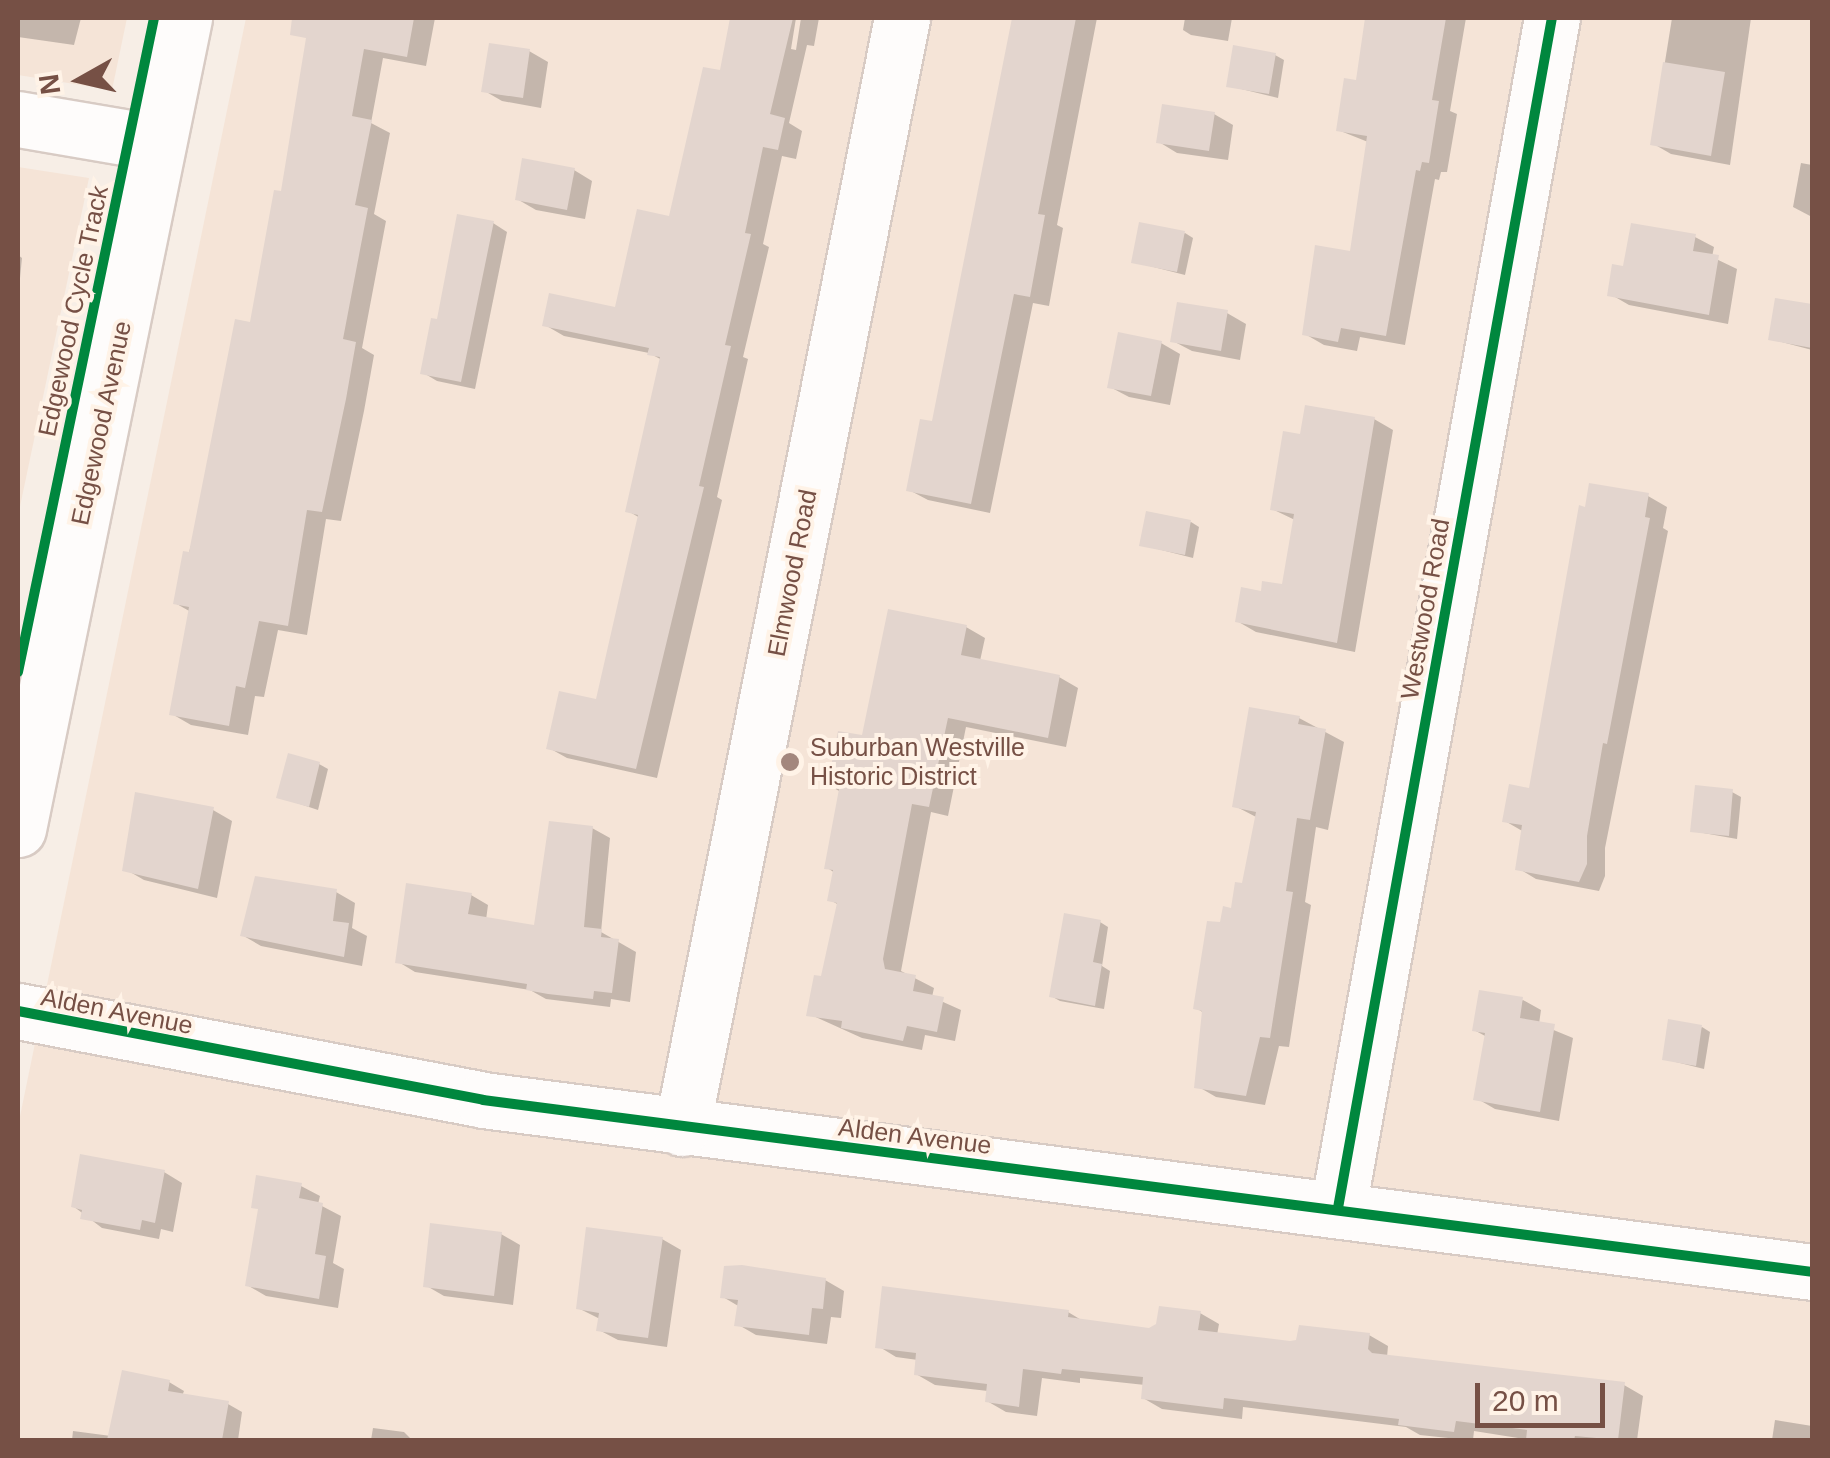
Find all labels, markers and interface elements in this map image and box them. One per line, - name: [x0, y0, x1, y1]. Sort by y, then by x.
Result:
- north arrow: [30, 30, 130, 130]
- text: N: [33, 72, 67, 96]
- street label: Edgewood Cycle Track: [32, 183, 114, 439]
- street label: Edgewood Avenue: [65, 317, 137, 529]
- street label: Elmwood Road: [761, 487, 823, 659]
- street label: Westwood Road: [1394, 516, 1456, 702]
- place label: Suburban Westville Historic District: [810, 733, 1025, 792]
- marker: Suburban Westville Historic District: [779, 751, 801, 773]
- street label: Alden Avenue: [38, 981, 196, 1041]
- street label: Alden Avenue: [836, 1112, 994, 1160]
- scale bar: [1480, 1363, 1610, 1425]
- text: 20 m: [1492, 1384, 1559, 1417]

